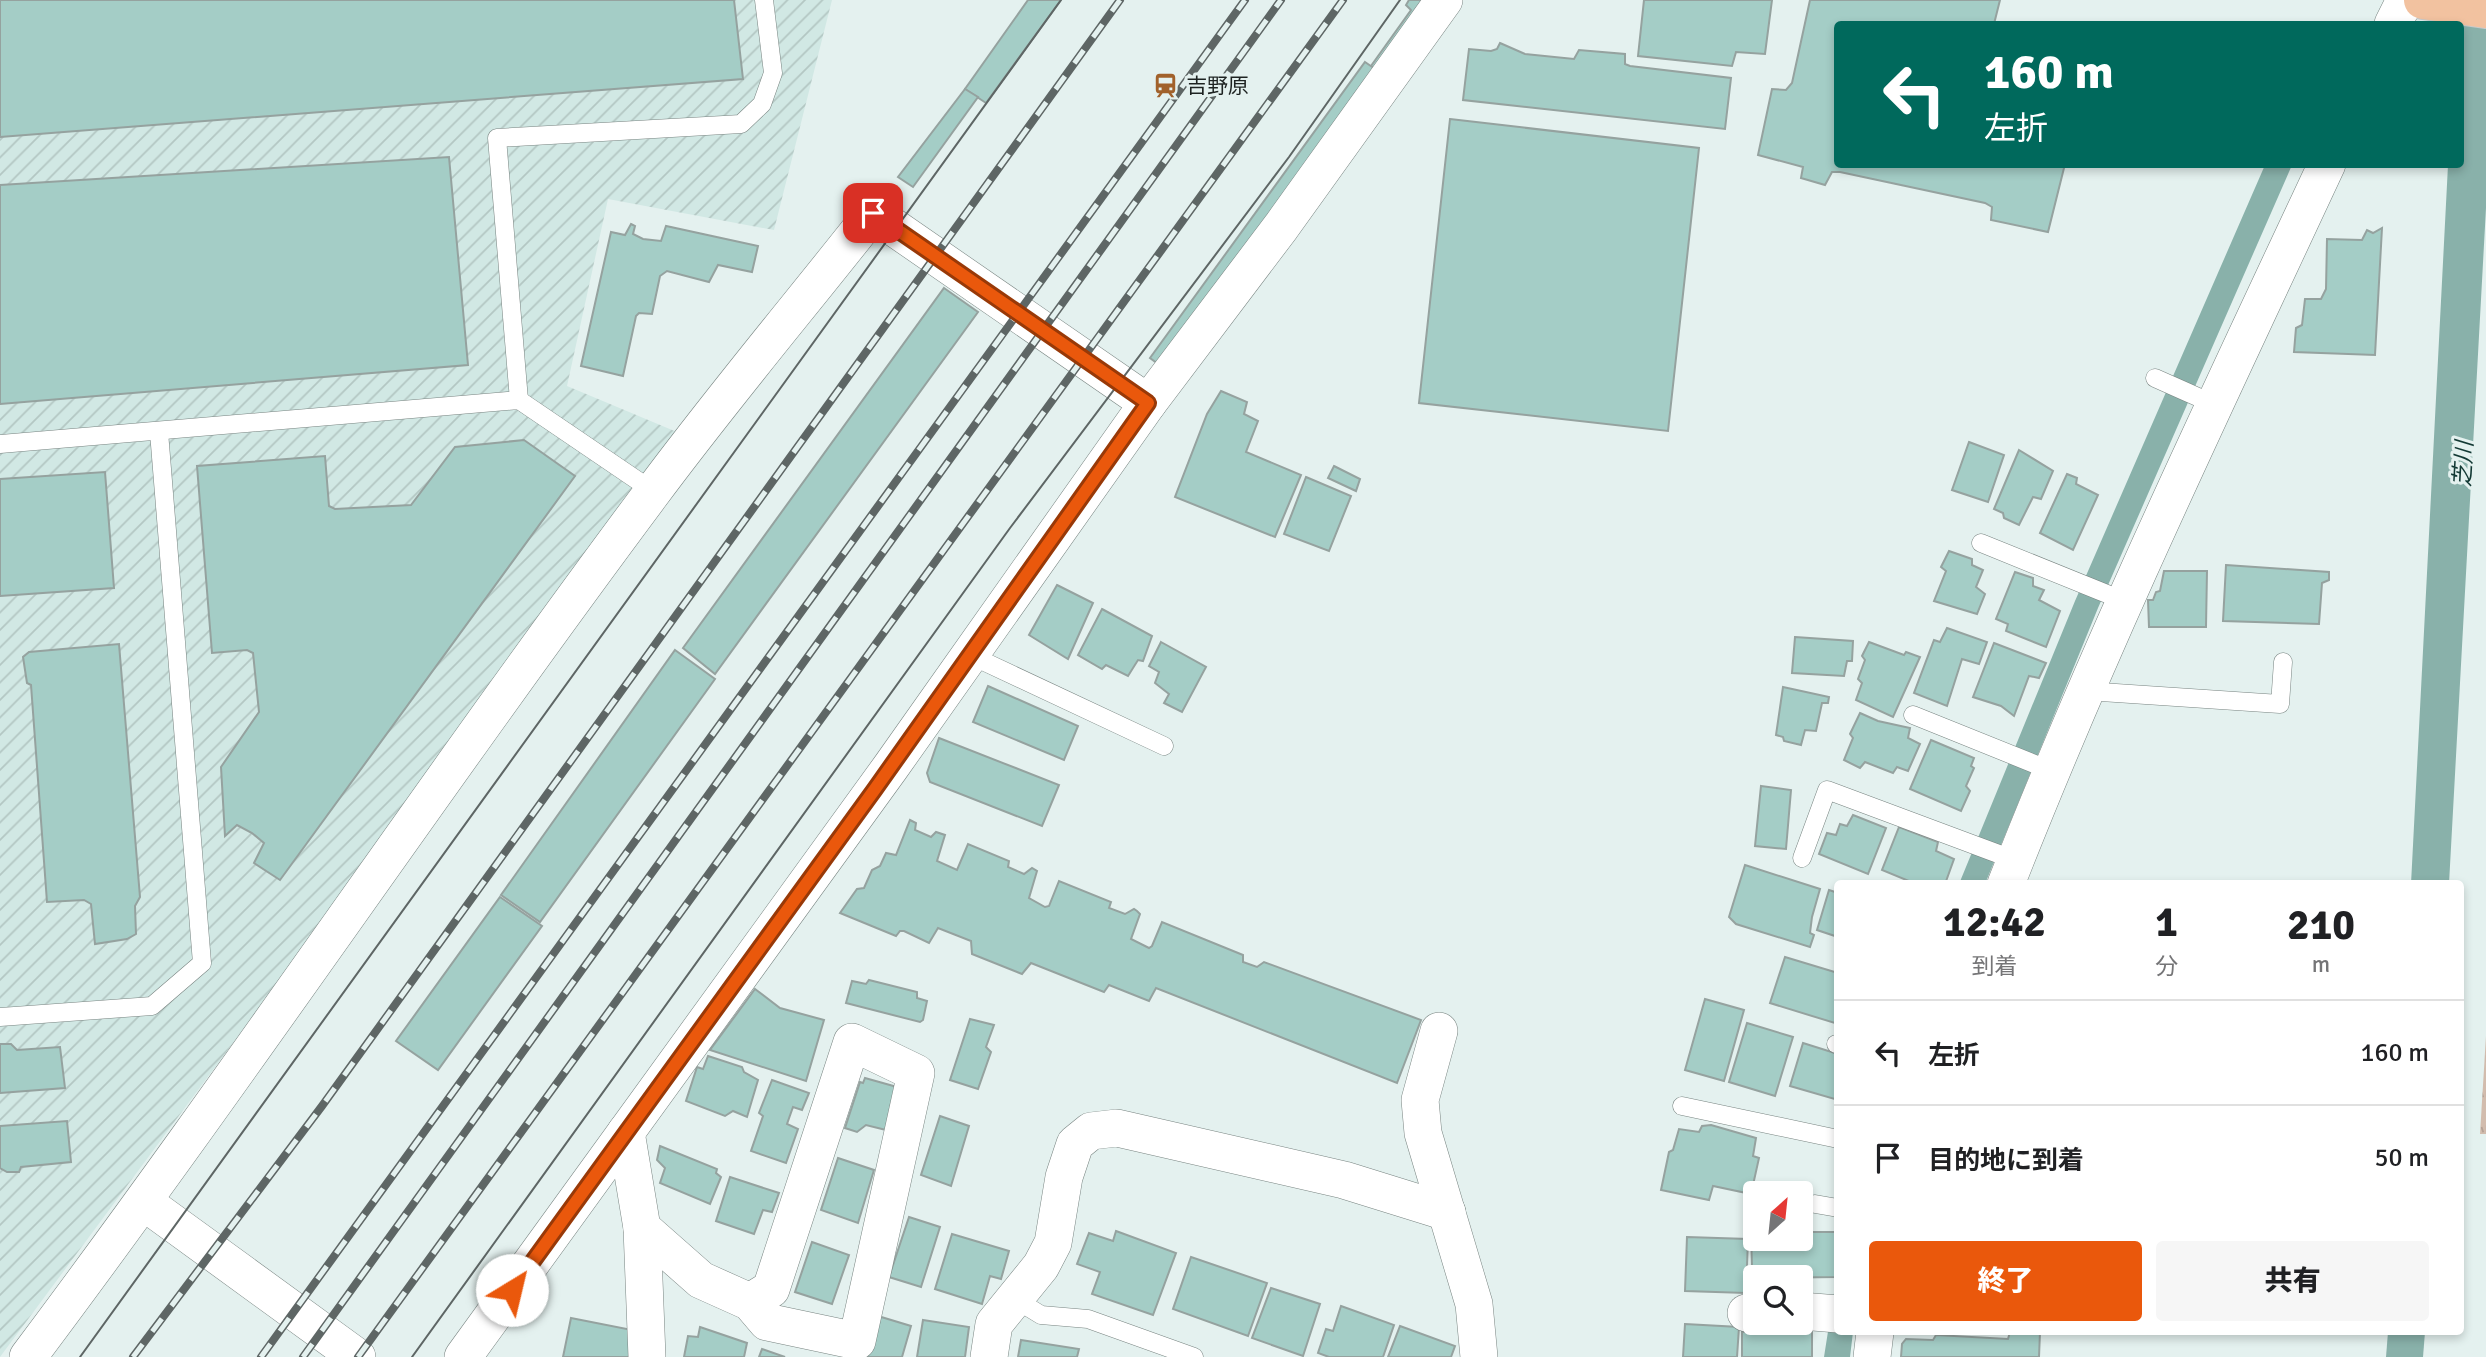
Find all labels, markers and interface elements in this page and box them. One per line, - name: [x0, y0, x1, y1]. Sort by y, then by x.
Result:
- text: 160 m: [1984, 42, 2114, 102]
- icon: left: [1869, 49, 1960, 140]
- station icon: 吉野原: [1152, 72, 1180, 100]
- place label: 吉野原: [1186, 73, 1249, 99]
- text: 左折: [1984, 109, 2048, 148]
- pin: [843, 183, 903, 243]
- icon: arrive: [854, 194, 892, 232]
- water label: 芝川: [2448, 437, 2479, 488]
- text: 12:42: [1943, 897, 2046, 948]
- text: 1: [2155, 897, 2178, 948]
- text: 210: [2287, 900, 2355, 951]
- text: m: [2312, 950, 2330, 979]
- text: 到着: [1972, 952, 2018, 981]
- text: 分: [2155, 952, 2178, 981]
- icon: left: [1869, 1034, 1907, 1072]
- text: 160 m: [2360, 1037, 2429, 1069]
- text: 左折: [1928, 1040, 1980, 1072]
- icon: arrive: [1869, 1139, 1907, 1177]
- text: 50 m: [2374, 1142, 2429, 1174]
- text: 目的地に到着: [1928, 1145, 2084, 1177]
- north arrow: [1743, 1181, 1813, 1251]
- map controls: [1743, 1181, 1813, 1335]
- button: 終了: [1869, 1241, 2142, 1321]
- button: 共有: [2156, 1241, 2429, 1321]
- position arrow: [475, 1253, 549, 1327]
- button: search: [1743, 1265, 1813, 1335]

